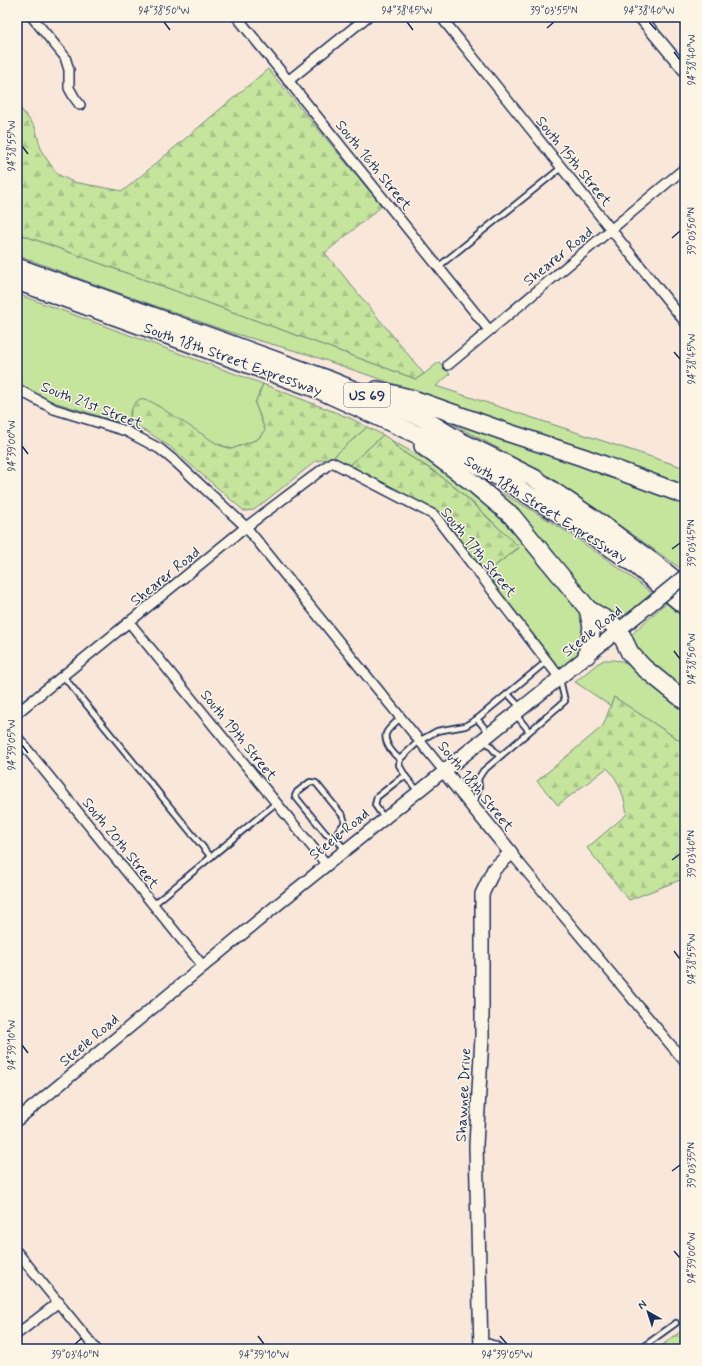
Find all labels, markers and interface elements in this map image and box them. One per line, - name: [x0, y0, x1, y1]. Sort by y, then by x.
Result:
- text: 94°38'50"W: [139, 4, 189, 18]
- text: 94°38'45"W: [382, 4, 432, 18]
- text: 39°03'55"N: [530, 4, 578, 18]
- text: 94°38'40"W: [624, 4, 674, 18]
- text: 94°38'40"W: [685, 35, 699, 85]
- street label: South 15th Street: [531, 112, 616, 211]
- street label: South 16th Street: [330, 116, 416, 215]
- text: 94°38'55"W: [5, 121, 19, 171]
- text: 39°03'50"N: [685, 207, 699, 255]
- street label: Shearer Road: [520, 222, 598, 291]
- street label: South 18th Street Expressway: [141, 318, 325, 402]
- text: 94°38'45"W: [685, 334, 699, 384]
- street label: South 21st Street: [38, 377, 146, 435]
- road number: US 69: [344, 383, 390, 407]
- text: 94°39'00"W: [5, 421, 19, 471]
- street label: South 18th Street Expressway: [460, 451, 631, 569]
- street label: South 17th Street: [436, 503, 521, 602]
- text: 39°03'45"N: [685, 519, 699, 567]
- street label: Shearer Road: [127, 542, 205, 611]
- street label: Steele Road: [558, 601, 627, 662]
- text: 94°38'50"W: [685, 634, 699, 684]
- street label: South 19th Street: [195, 686, 281, 786]
- text: 94°39'05"W: [5, 720, 19, 770]
- street label: South 18th Street: [432, 737, 518, 836]
- street label: South 20th Street: [77, 794, 163, 894]
- street label: Steele Road: [305, 804, 374, 865]
- text: 39°03'40"N: [685, 830, 699, 878]
- text: 94°38'55"W: [685, 934, 699, 984]
- street label: Steele Road: [56, 1010, 124, 1072]
- text: 94°39'10"W: [5, 1020, 19, 1070]
- street label: Shawnee Drive: [452, 1047, 476, 1143]
- text: 39°03'35"N: [685, 1142, 699, 1188]
- text: 94°39'00"W: [685, 1233, 699, 1283]
- north arrow: [628, 1292, 668, 1332]
- text: N: [635, 1297, 650, 1313]
- text: 39°03'40"N: [51, 1348, 99, 1362]
- text: 94°39'10"W: [239, 1348, 289, 1362]
- text: 94°39'05"W: [482, 1348, 532, 1362]

